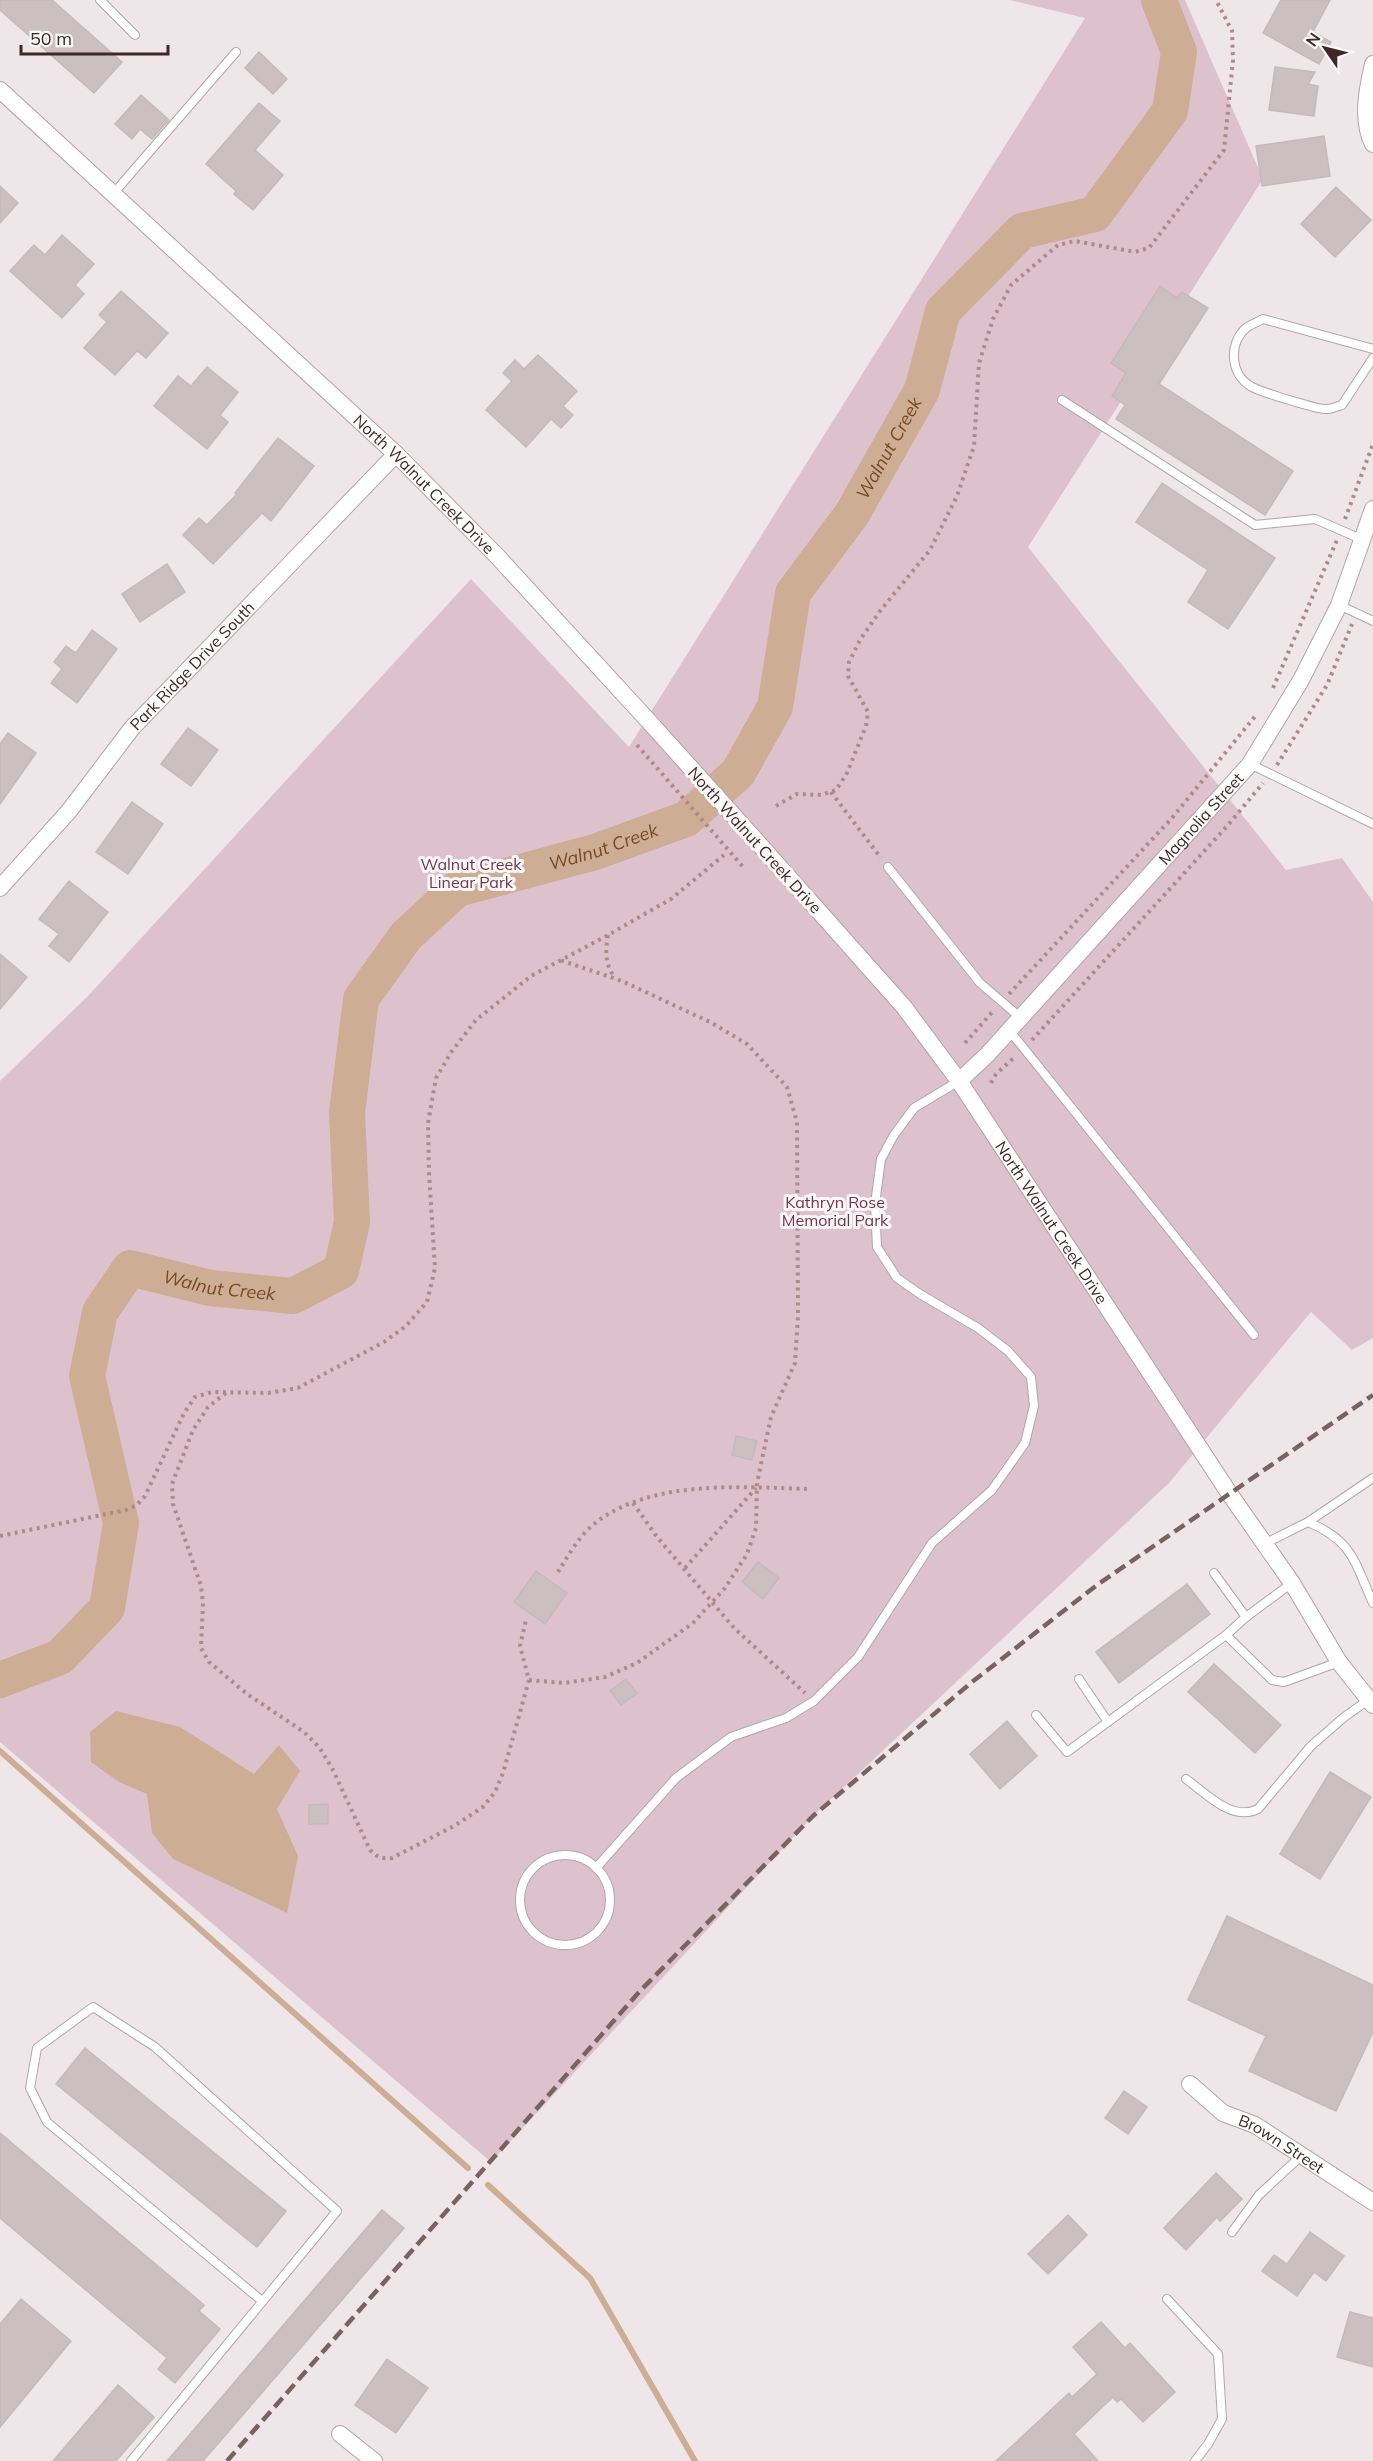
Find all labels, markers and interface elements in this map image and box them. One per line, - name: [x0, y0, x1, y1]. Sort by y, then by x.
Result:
- scale bar: [21, 18, 168, 56]
- north arrow: [1295, 18, 1355, 78]
- text: 50 m: [30, 27, 72, 50]
- text: N: [1301, 29, 1324, 50]
- water label: Walnut Creek: [851, 392, 927, 503]
- street label: North Walnut Creek Drive: [349, 410, 499, 558]
- street label: Park Ridge Drive South: [125, 597, 259, 734]
- street label: North Walnut Creek Drive: [684, 763, 826, 917]
- street label: Magnolia Street: [1154, 768, 1248, 869]
- water label: Walnut Creek: [546, 818, 662, 875]
- park label: Walnut Creek Linear Park: [421, 854, 522, 892]
- street label: North Walnut Creek Drive: [991, 1137, 1112, 1308]
- park label: Kathryn Rose Memorial Park: [782, 1192, 889, 1230]
- water label: Walnut Creek: [161, 1265, 277, 1305]
- street label: Brown Street: [1236, 2110, 1328, 2178]

